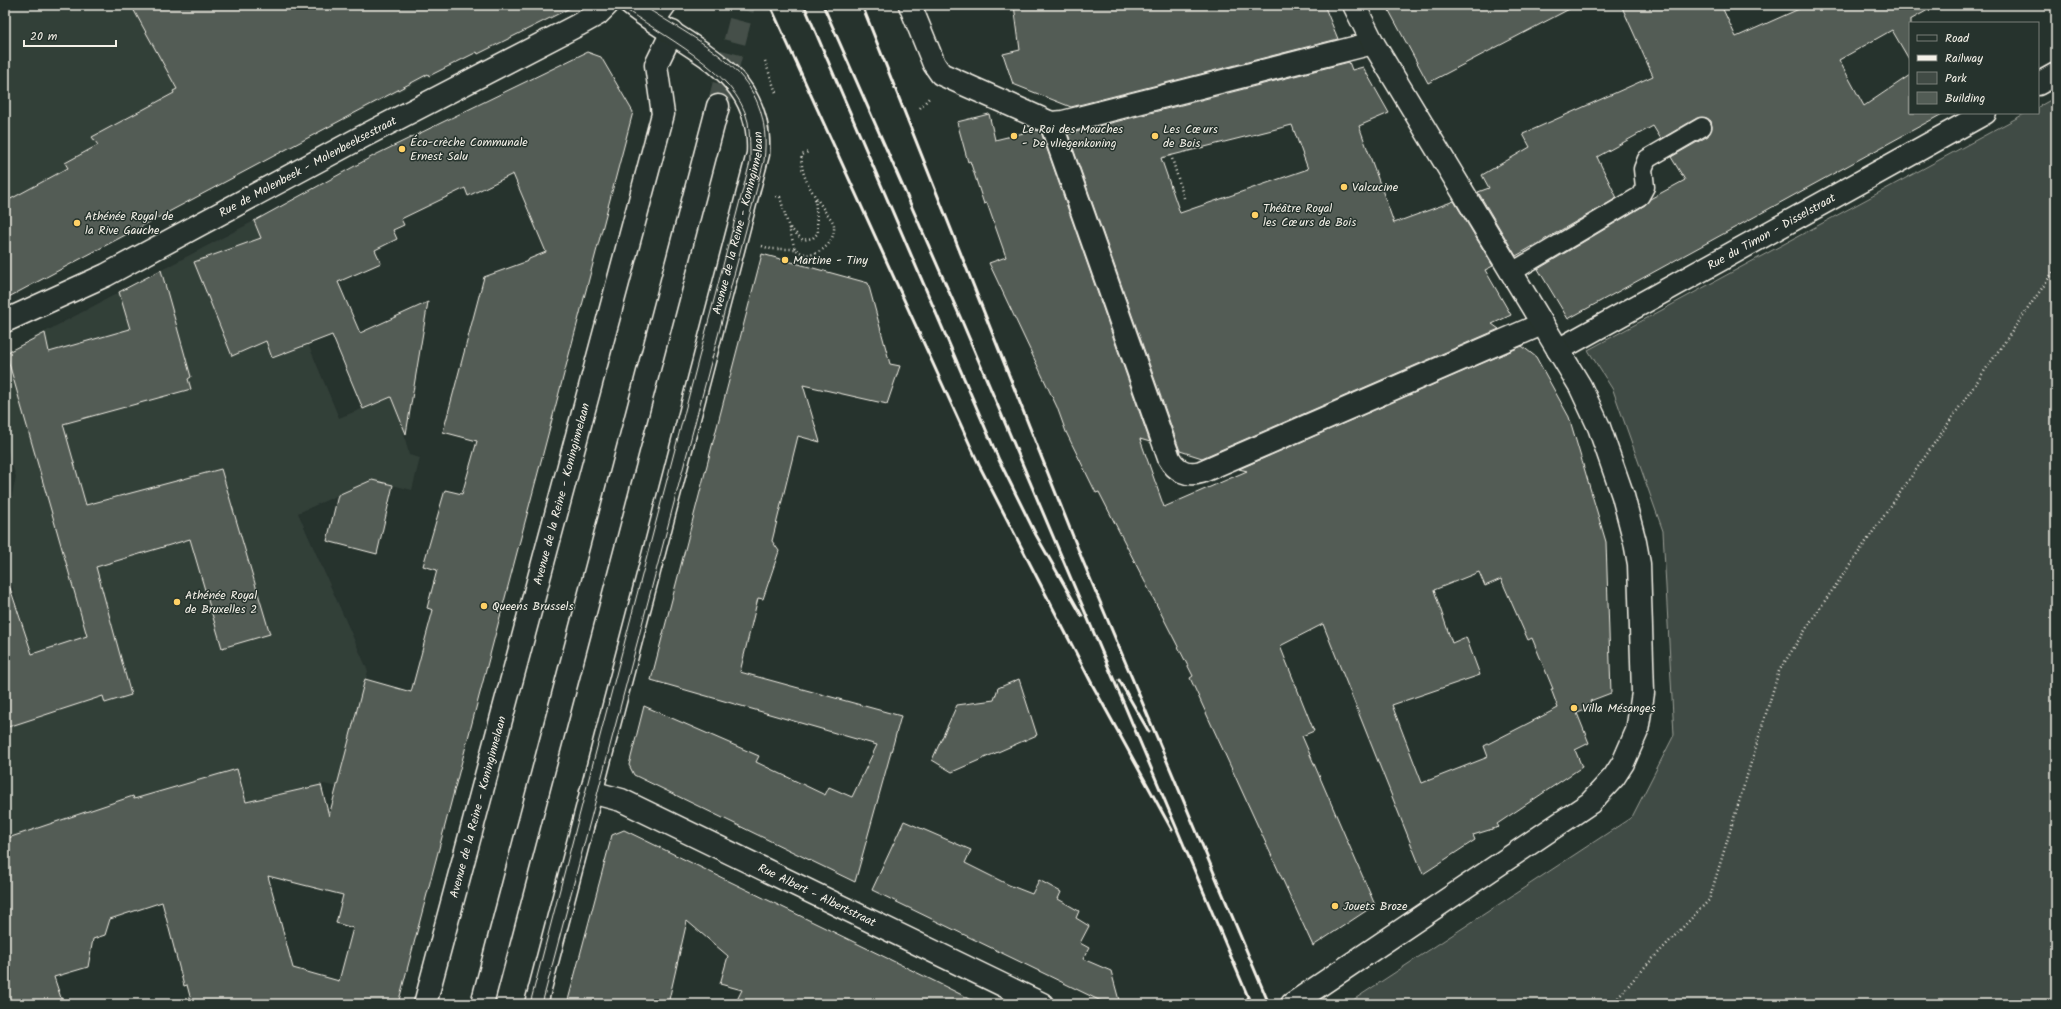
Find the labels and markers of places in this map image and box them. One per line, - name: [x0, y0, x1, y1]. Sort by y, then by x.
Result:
- place label: Le Roi des Mouches - De vliegenkoning: [1022, 120, 1123, 153]
- place label: Les Cœurs de Bois: [1163, 120, 1218, 153]
- marker: Le Roi des Mouches - De vliegenkoning: [1009, 131, 1019, 141]
- marker: Les Cœurs de Bois: [1150, 131, 1160, 141]
- place label: Éco-crèche Communale Ernest Salu: [410, 133, 528, 166]
- marker: Éco-crèche Communale Ernest Salu: [397, 144, 407, 154]
- place label: Valcucine: [1352, 178, 1399, 197]
- marker: Valcucine: [1339, 182, 1349, 192]
- place label: Théâtre Royal les Cœurs de Bois: [1263, 199, 1356, 232]
- place label: Athénée Royal de la Rive Gauche: [85, 207, 174, 240]
- marker: Théâtre Royal les Cœurs de Bois: [1250, 210, 1260, 220]
- marker: Athénée Royal de la Rive Gauche: [72, 218, 82, 228]
- place label: Martine - Tiny: [793, 251, 868, 270]
- marker: Martine - Tiny: [780, 255, 790, 265]
- place label: Athénée Royal de Bruxelles 2: [185, 586, 257, 619]
- marker: Athénée Royal de Bruxelles 2: [172, 597, 182, 607]
- place label: Queens Brussels: [492, 597, 574, 616]
- marker: Queens Brussels: [479, 601, 489, 611]
- place label: Villa Mésanges: [1582, 699, 1656, 718]
- marker: Villa Mésanges: [1569, 703, 1579, 713]
- place label: Jouets Broze: [1343, 897, 1408, 916]
- marker: Jouets Broze: [1330, 901, 1340, 911]

